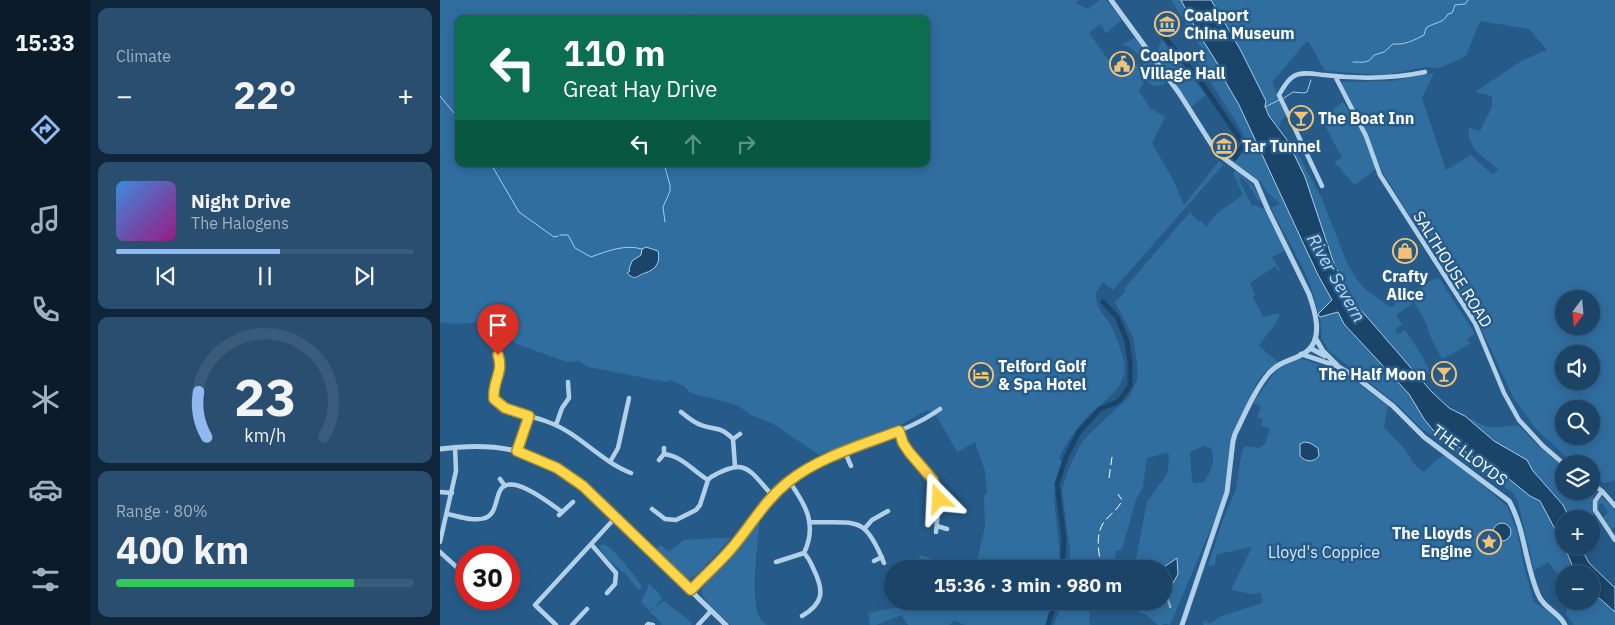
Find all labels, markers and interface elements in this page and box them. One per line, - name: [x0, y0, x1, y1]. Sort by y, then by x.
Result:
- place label: Coalport China Museum: [1184, 5, 1294, 43]
- museum icon: Coalport China Museum: [1154, 11, 1180, 37]
- text: 15:33: [15, 28, 75, 57]
- text: 110 m: [563, 30, 666, 76]
- icon: left: [480, 35, 545, 100]
- place label: Coalport Village Hall: [1140, 45, 1226, 83]
- text: Climate: [116, 46, 171, 66]
- public building icon: Coalport Village Hall: [1109, 51, 1135, 77]
- text: 22°: [233, 70, 297, 119]
- text: Great Hay Drive: [563, 74, 717, 103]
- text: −: [116, 77, 133, 114]
- text: +: [397, 77, 414, 114]
- bar icon: The Boat Inn: [1288, 105, 1314, 131]
- place label: The Boat Inn: [1318, 108, 1414, 128]
- icon: directions: [28, 112, 63, 147]
- icon: left: [626, 130, 654, 158]
- icon: ahead: [679, 130, 707, 158]
- icon: right: [732, 130, 760, 158]
- museum icon: Tar Tunnel: [1211, 133, 1237, 159]
- place label: Tar Tunnel: [1242, 136, 1321, 156]
- text: Night Drive: [191, 189, 291, 213]
- icon: music: [28, 202, 63, 237]
- street label: SALTHOUSE ROAD: [1409, 207, 1497, 331]
- text: The Halogens: [191, 213, 289, 233]
- water label: River Severn: [1302, 229, 1371, 326]
- shop icon: Crafty Alice: [1392, 238, 1418, 264]
- icon: previous: [152, 262, 180, 290]
- icon: pause: [251, 262, 279, 290]
- icon: next: [350, 262, 378, 290]
- place label: Crafty Alice: [1382, 266, 1429, 304]
- north arrow: [1555, 290, 1600, 335]
- map controls: [1555, 290, 1600, 610]
- icon: phone: [28, 292, 63, 327]
- pin: [477, 304, 519, 355]
- icon: arrive: [484, 311, 512, 339]
- button: sound: [1555, 345, 1600, 390]
- place label: Telford Golf & Spa Hotel: [998, 356, 1086, 394]
- bar icon: The Half Moon: [1431, 361, 1457, 387]
- hotel icon: Telford Golf & Spa Hotel: [968, 362, 994, 388]
- text: 23: [234, 363, 296, 430]
- place label: The Half Moon: [1319, 364, 1426, 384]
- icon: climate: [28, 382, 63, 417]
- button: search: [1555, 400, 1600, 445]
- street label: THE LLOYDS: [1428, 420, 1512, 490]
- text: km/h: [244, 424, 286, 447]
- button: layers: [1555, 455, 1600, 500]
- icon: car: [28, 472, 63, 507]
- position arrow: [912, 472, 964, 524]
- text: Range · 80%: [116, 501, 208, 521]
- button: +: [1555, 510, 1600, 555]
- place label: The Lloyds Engine: [1392, 523, 1472, 561]
- text: 400 km: [116, 525, 249, 574]
- place icon: The Lloyds Engine: [1476, 529, 1502, 555]
- park label: Lloyd's Coppice: [1268, 542, 1380, 562]
- speed limit sign: 30: [455, 545, 520, 610]
- icon: filters: [28, 562, 63, 597]
- button: −: [1555, 565, 1600, 610]
- text: 15:36 · 3 min · 980 m: [934, 573, 1122, 597]

